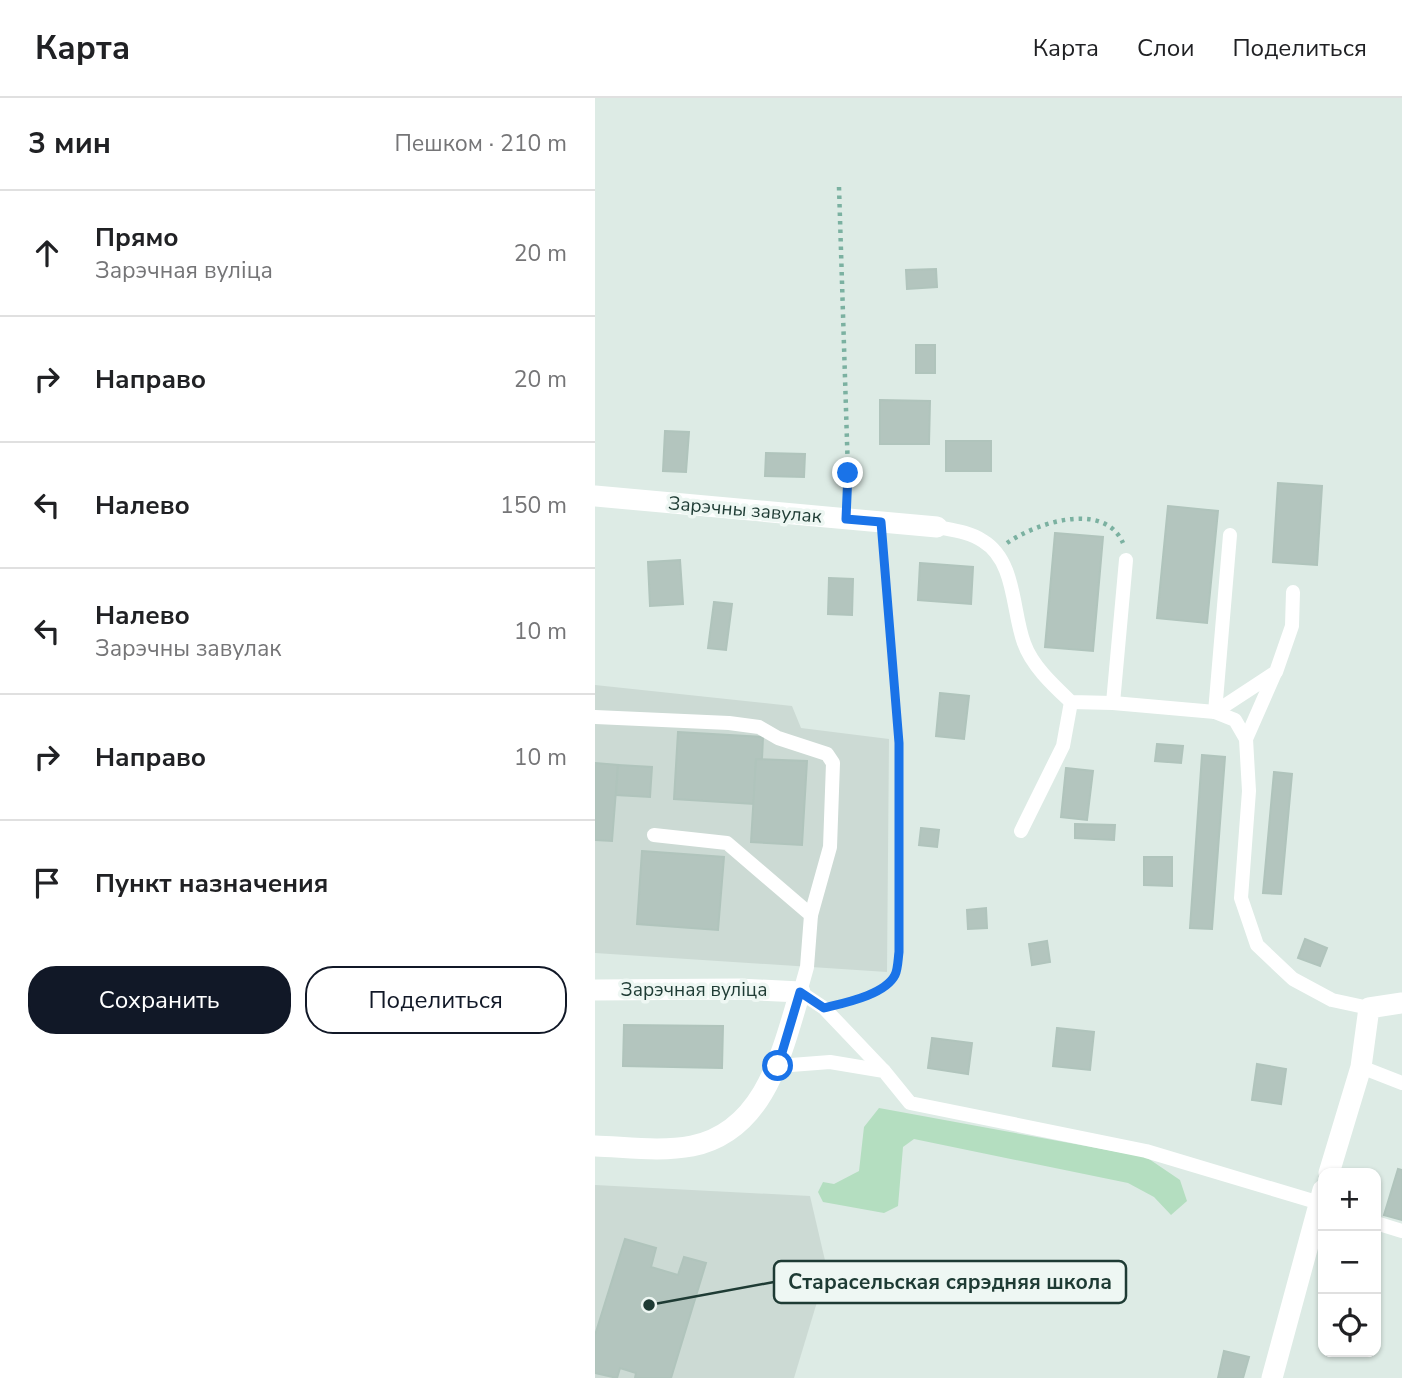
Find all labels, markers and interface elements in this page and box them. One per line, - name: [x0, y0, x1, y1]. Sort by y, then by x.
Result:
- text: Карта: [35, 26, 130, 71]
- text: Карта: [1033, 32, 1099, 64]
- text: Слои: [1137, 32, 1194, 64]
- text: Поделиться: [1232, 32, 1367, 64]
- text: 3 мин: [28, 123, 111, 164]
- text: Пешком · 210 m: [394, 128, 567, 159]
- text: Прямо: [95, 220, 179, 255]
- icon: ahead: [28, 234, 66, 272]
- text: 20 m: [514, 238, 567, 269]
- text: Зарэчная вуліца: [95, 255, 273, 286]
- icon: right: [28, 360, 66, 398]
- text: Направо: [95, 362, 206, 397]
- text: 20 m: [514, 364, 567, 395]
- route end: [832, 457, 863, 488]
- icon: left: [28, 486, 66, 524]
- text: Налево: [95, 488, 190, 523]
- text: 150 m: [500, 490, 567, 521]
- street label: Зарэчны завулак: [667, 490, 823, 530]
- text: Налево: [95, 598, 190, 633]
- icon: left: [28, 612, 66, 650]
- text: 10 m: [514, 616, 567, 647]
- text: Зарэчны завулак: [95, 633, 281, 664]
- icon: right: [28, 738, 66, 776]
- text: Направо: [95, 740, 206, 775]
- text: 10 m: [514, 742, 567, 773]
- icon: arrive: [28, 864, 66, 902]
- text: Пункт назначения: [95, 866, 328, 901]
- button: Сохранить: [28, 966, 291, 1034]
- button: Поделиться: [305, 966, 567, 1034]
- street label: Зарэчная вуліца: [621, 977, 767, 1003]
- route start: [762, 1050, 793, 1081]
- map controls: [1318, 1168, 1381, 1357]
- button: +: [1318, 1168, 1381, 1231]
- button: −: [1318, 1231, 1381, 1294]
- callout: Старасельская сярэдняя школа: [774, 1261, 1126, 1303]
- text: Старасельская сярэдняя школа: [788, 1268, 1112, 1296]
- button: locate: [1318, 1294, 1381, 1357]

